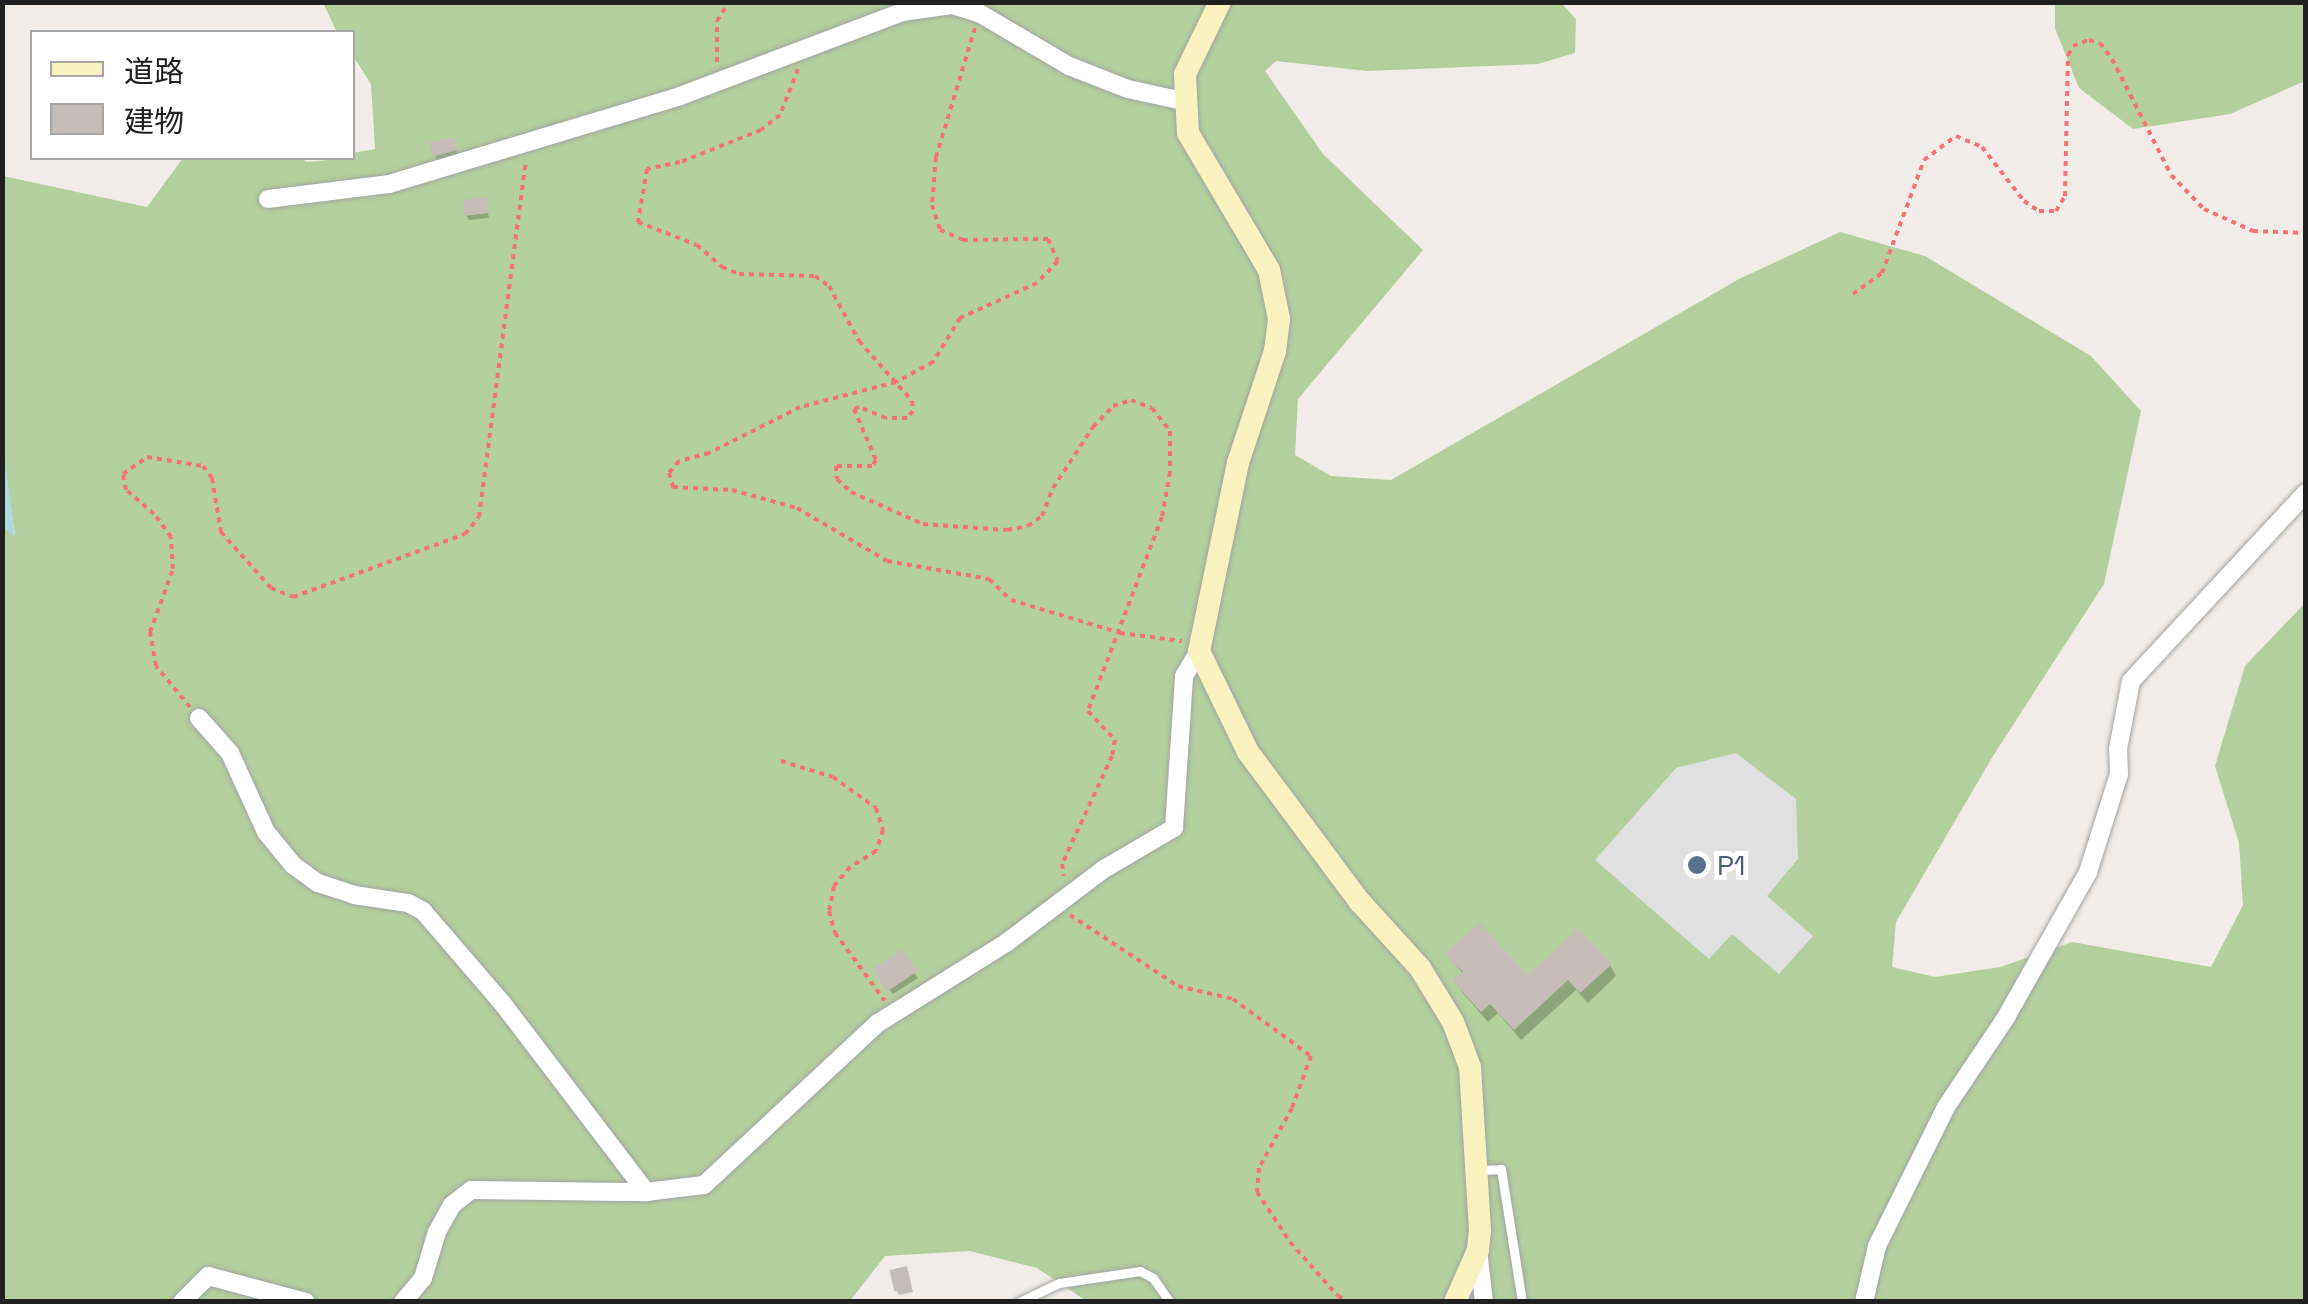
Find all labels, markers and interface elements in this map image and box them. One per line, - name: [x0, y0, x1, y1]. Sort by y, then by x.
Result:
- legend: [30, 30, 355, 160]
- text: 道路: [124, 52, 184, 91]
- text: 建物: [124, 102, 184, 141]
- place label: P1: [1717, 848, 1746, 882]
- marker: P1: [1686, 854, 1708, 876]

